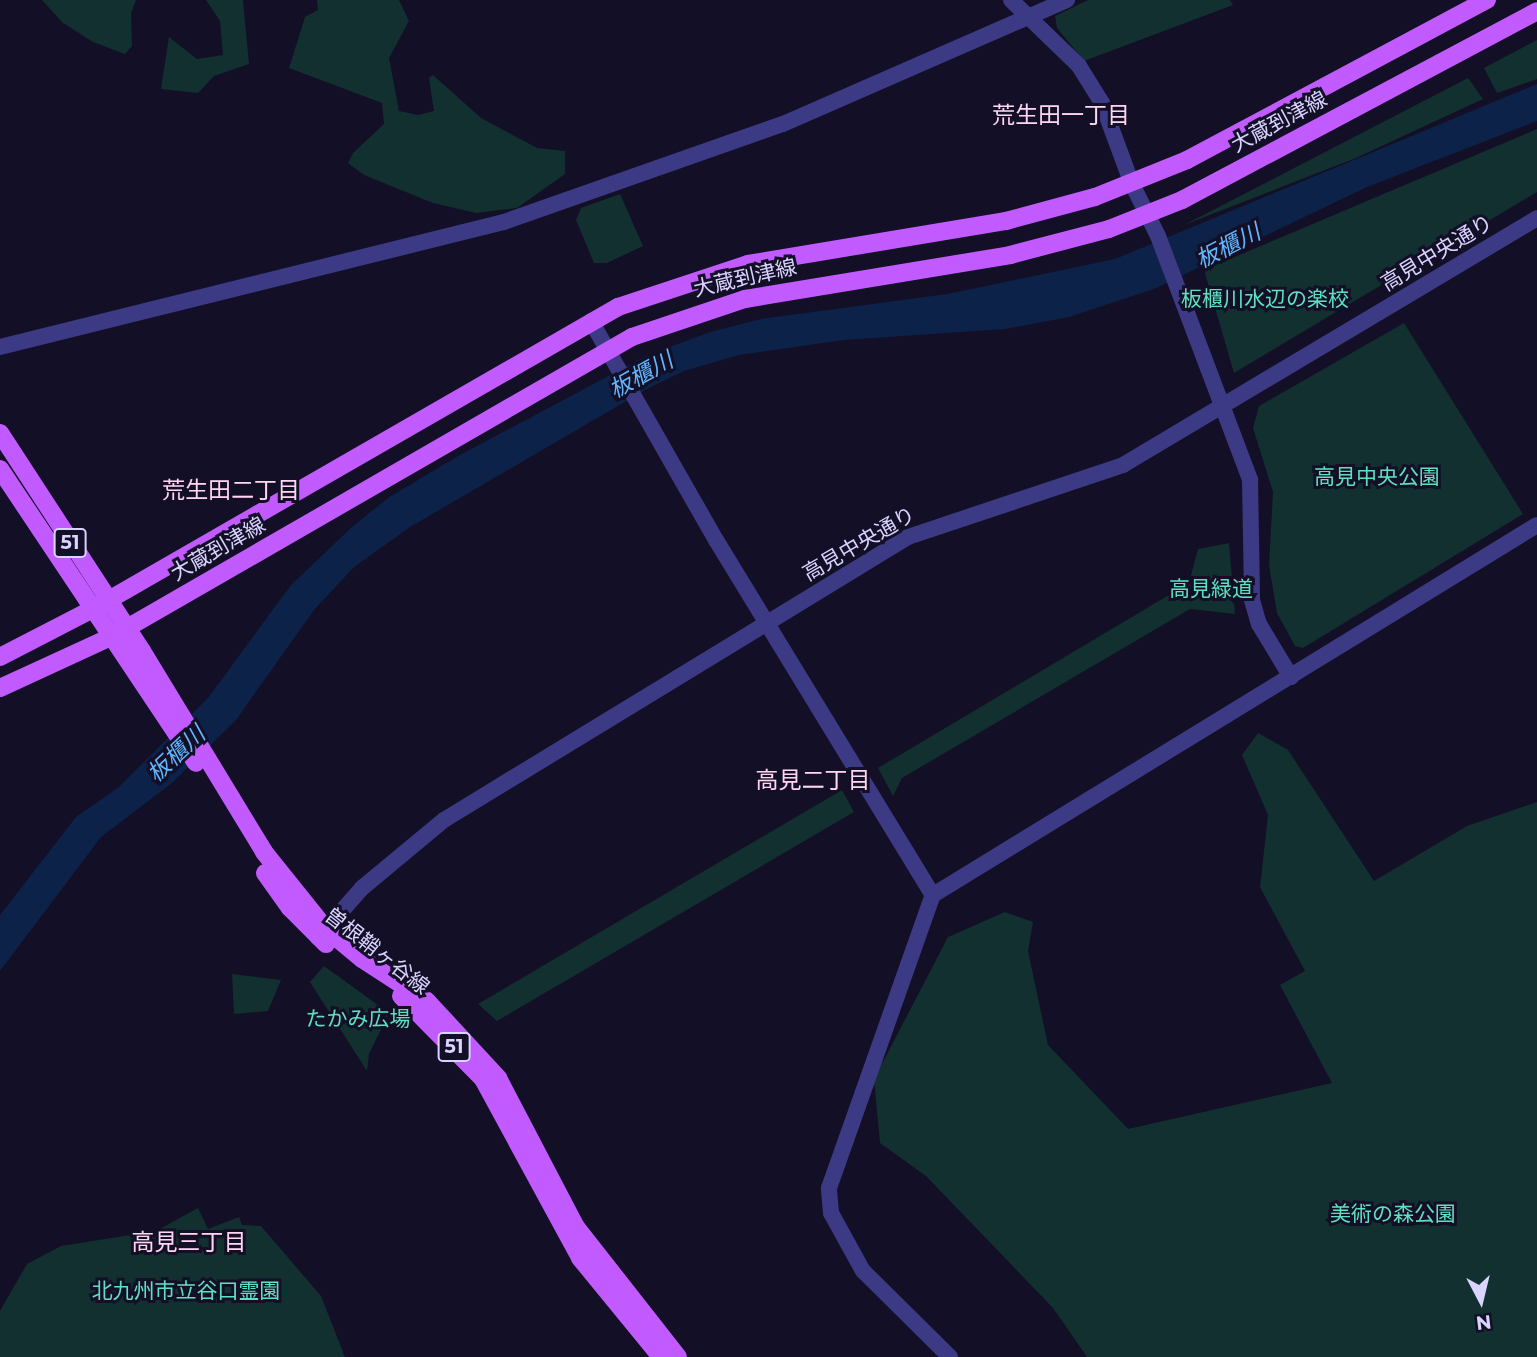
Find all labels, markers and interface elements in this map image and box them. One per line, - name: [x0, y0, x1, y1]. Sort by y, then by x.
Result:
- street label: 大蔵到津線: [1227, 86, 1331, 158]
- district label: 荒生田一丁目: [992, 101, 1130, 129]
- street label: 高見中央通り: [1377, 210, 1497, 296]
- water label: 板櫃川: [1191, 218, 1265, 274]
- street label: 大蔵到津線: [691, 254, 799, 302]
- park label: 板櫃川水辺の楽校: [1181, 286, 1349, 312]
- water label: 板櫃川: [604, 346, 678, 404]
- park label: 高見中央公園: [1314, 464, 1440, 490]
- district label: 荒生田二丁目: [162, 476, 300, 504]
- street label: 高見中央通り: [798, 502, 920, 586]
- street label: 大蔵到津線: [166, 512, 270, 586]
- road number: 51: [52, 528, 88, 558]
- park label: 高見緑道: [1169, 576, 1253, 602]
- water label: 板櫃川: [141, 720, 211, 788]
- district label: 高見二丁目: [756, 766, 870, 794]
- street label: 曽根鞘ヶ谷線: [320, 902, 434, 1000]
- park label: たかみ広場: [306, 1006, 410, 1032]
- road number: 51: [436, 1032, 472, 1063]
- park label: 美術の森公園: [1330, 1201, 1456, 1227]
- district label: 高見三丁目: [132, 1228, 246, 1256]
- north arrow: [1446, 1266, 1516, 1336]
- park label: 北九州市立谷口霊園: [92, 1278, 280, 1304]
- text: N: [1475, 1310, 1493, 1335]

